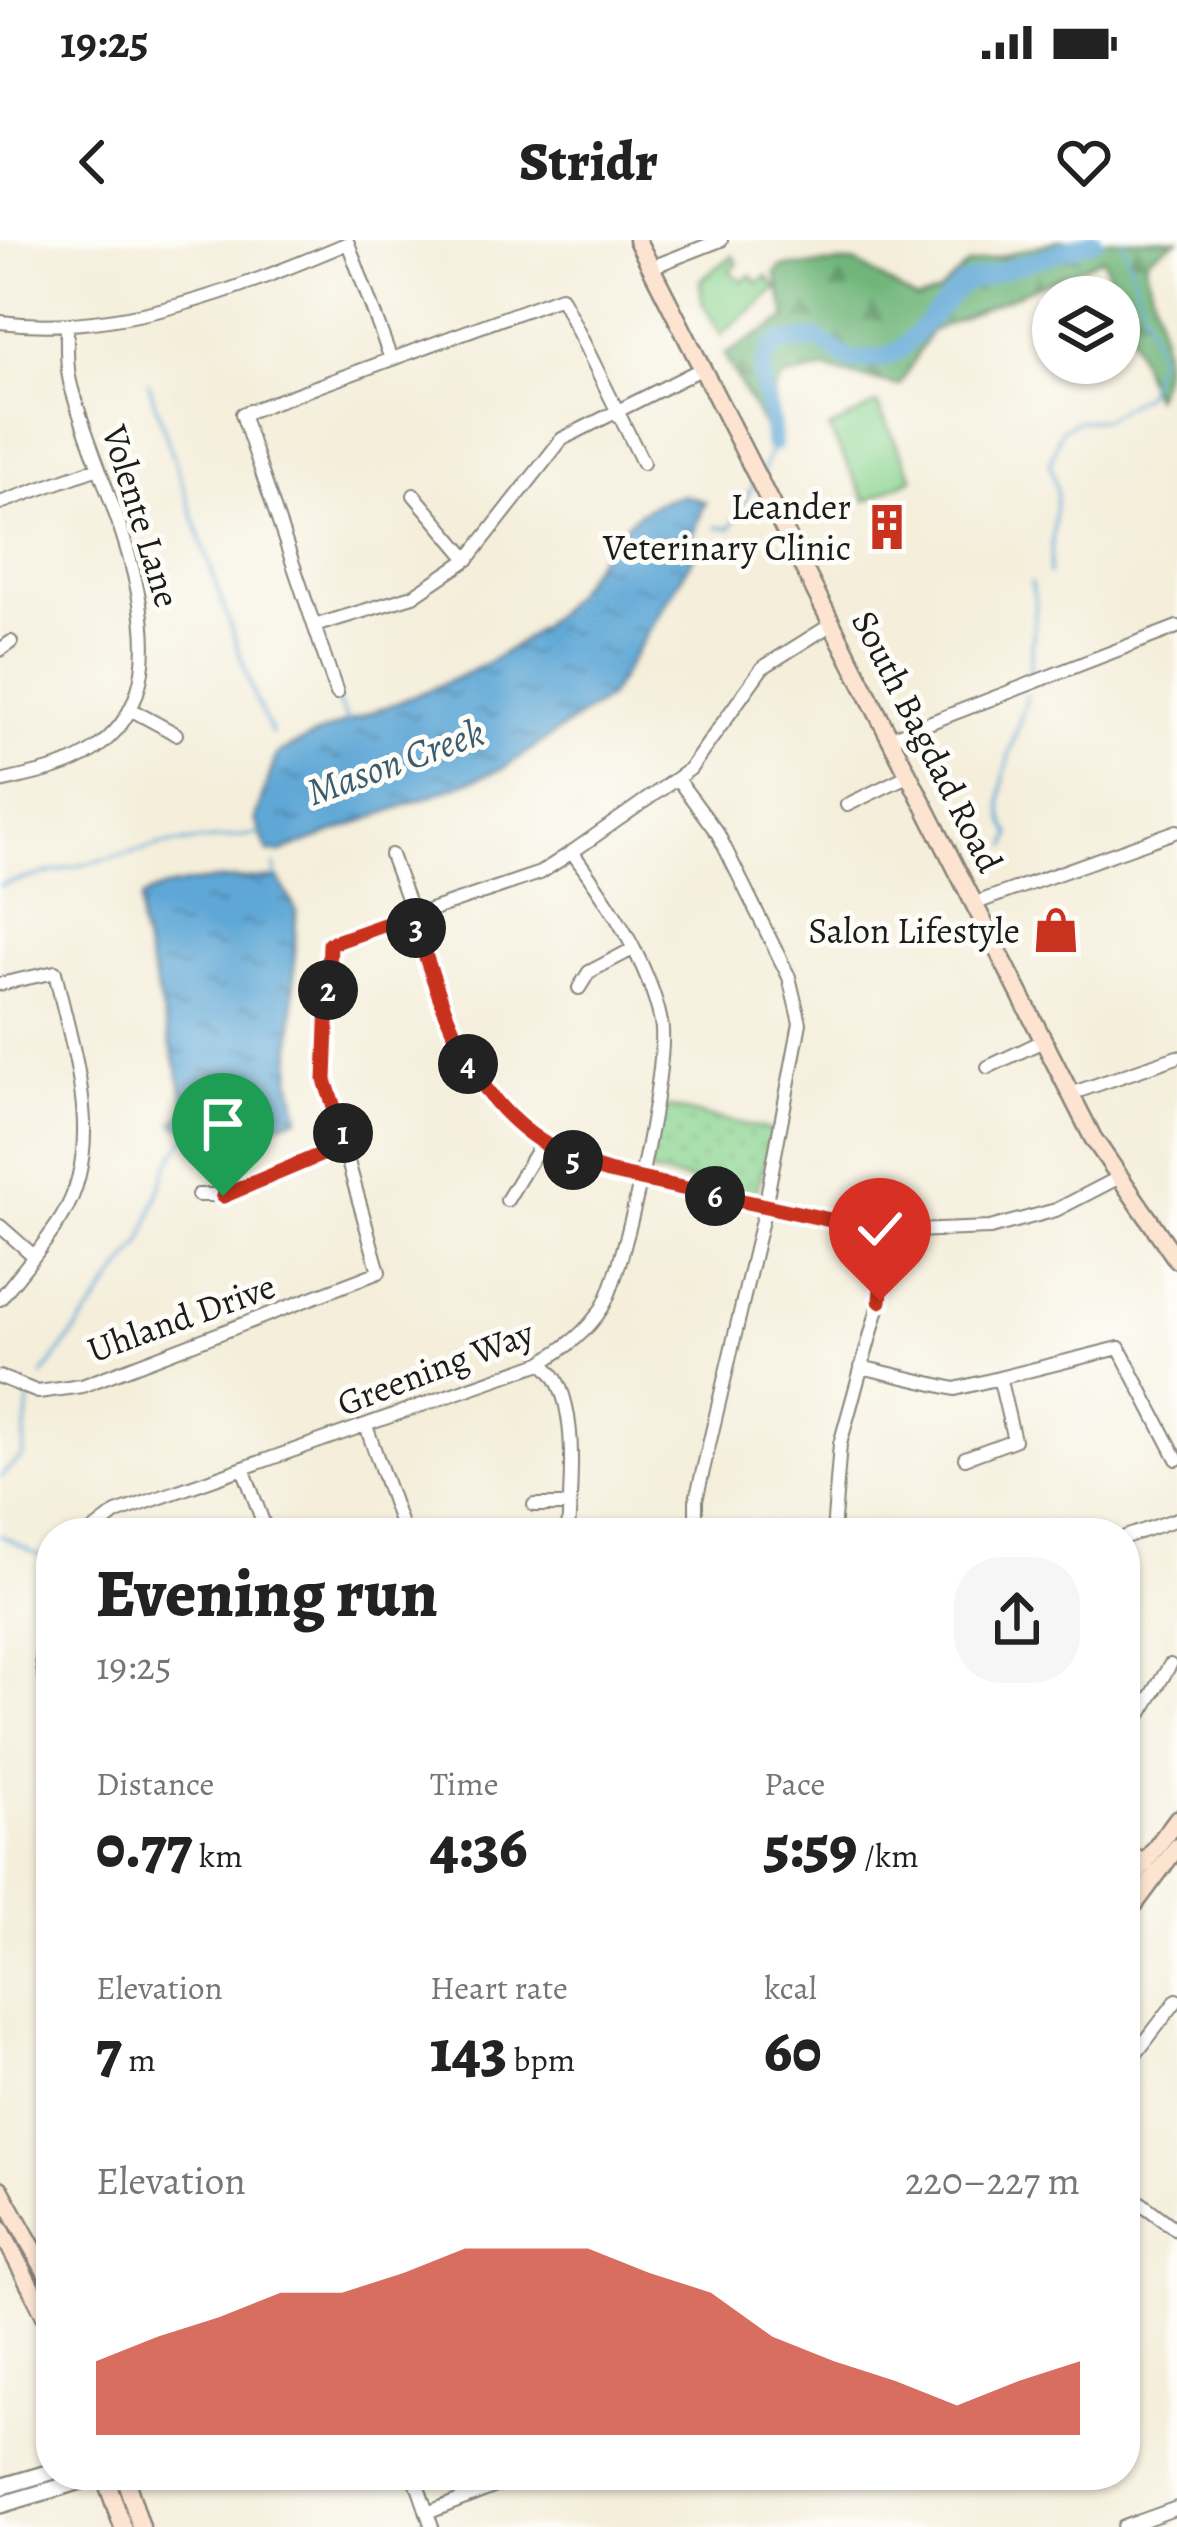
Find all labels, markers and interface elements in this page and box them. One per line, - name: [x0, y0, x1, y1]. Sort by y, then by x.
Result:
- text: 19:25: [60, 11, 149, 73]
- text: Stridr: [519, 125, 658, 199]
- icon: back: [60, 129, 126, 195]
- icon: heart: [1051, 129, 1117, 195]
- map controls: [1032, 276, 1140, 384]
- button: layers: [1032, 276, 1140, 384]
- street label: Volente Lane: [90, 418, 192, 613]
- place label: Leander Veterinary Clinic: [602, 482, 851, 572]
- building icon: Leander Veterinary Clinic: [862, 502, 912, 552]
- street label: South Bagdad Road: [840, 602, 1015, 881]
- water label: Mason Creek: [299, 705, 491, 818]
- pin: 3: [386, 898, 446, 958]
- text: 3: [409, 905, 423, 950]
- shop icon: Salon Lifestyle: [1031, 905, 1081, 955]
- place label: Salon Lifestyle: [808, 906, 1020, 955]
- pin: 2: [298, 960, 358, 1020]
- text: 2: [320, 967, 336, 1012]
- pin: 4: [438, 1034, 498, 1094]
- text: 4: [460, 1041, 476, 1086]
- pin: [172, 1073, 274, 1196]
- icon: arrive: [190, 1091, 256, 1157]
- pin: 1: [313, 1103, 373, 1163]
- text: 1: [337, 1110, 349, 1155]
- pin: 5: [543, 1130, 603, 1190]
- text: 5: [566, 1137, 580, 1182]
- pin: 6: [685, 1166, 745, 1226]
- text: 6: [707, 1173, 723, 1218]
- pin: [829, 1178, 931, 1301]
- icon: check: [847, 1196, 913, 1262]
- street label: Uhland Drive: [81, 1261, 282, 1374]
- street label: Greening Way: [330, 1307, 541, 1427]
- text: Evening run: [96, 1549, 438, 1639]
- button: share: [954, 1557, 1080, 1683]
- text: 19:25: [96, 1639, 172, 1692]
- text: Distance: [96, 1761, 214, 1806]
- text: Time: [430, 1761, 499, 1806]
- text: Pace: [764, 1761, 825, 1806]
- text: 0.77: [96, 1806, 192, 1888]
- text: 4:36: [430, 1806, 528, 1888]
- text: 5:59: [764, 1806, 857, 1888]
- text: km: [192, 1833, 243, 1878]
- text: /km: [857, 1833, 919, 1878]
- text: Elevation: [96, 1965, 223, 2010]
- text: Heart rate: [430, 1965, 568, 2010]
- text: kcal: [764, 1965, 817, 2010]
- text: 7: [96, 2010, 122, 2092]
- text: 143: [430, 2010, 507, 2092]
- text: 60: [764, 2010, 821, 2092]
- text: m: [122, 2037, 156, 2082]
- text: bpm: [507, 2037, 575, 2082]
- text: Elevation: [96, 2154, 246, 2207]
- text: 220–227 m: [905, 2154, 1080, 2207]

